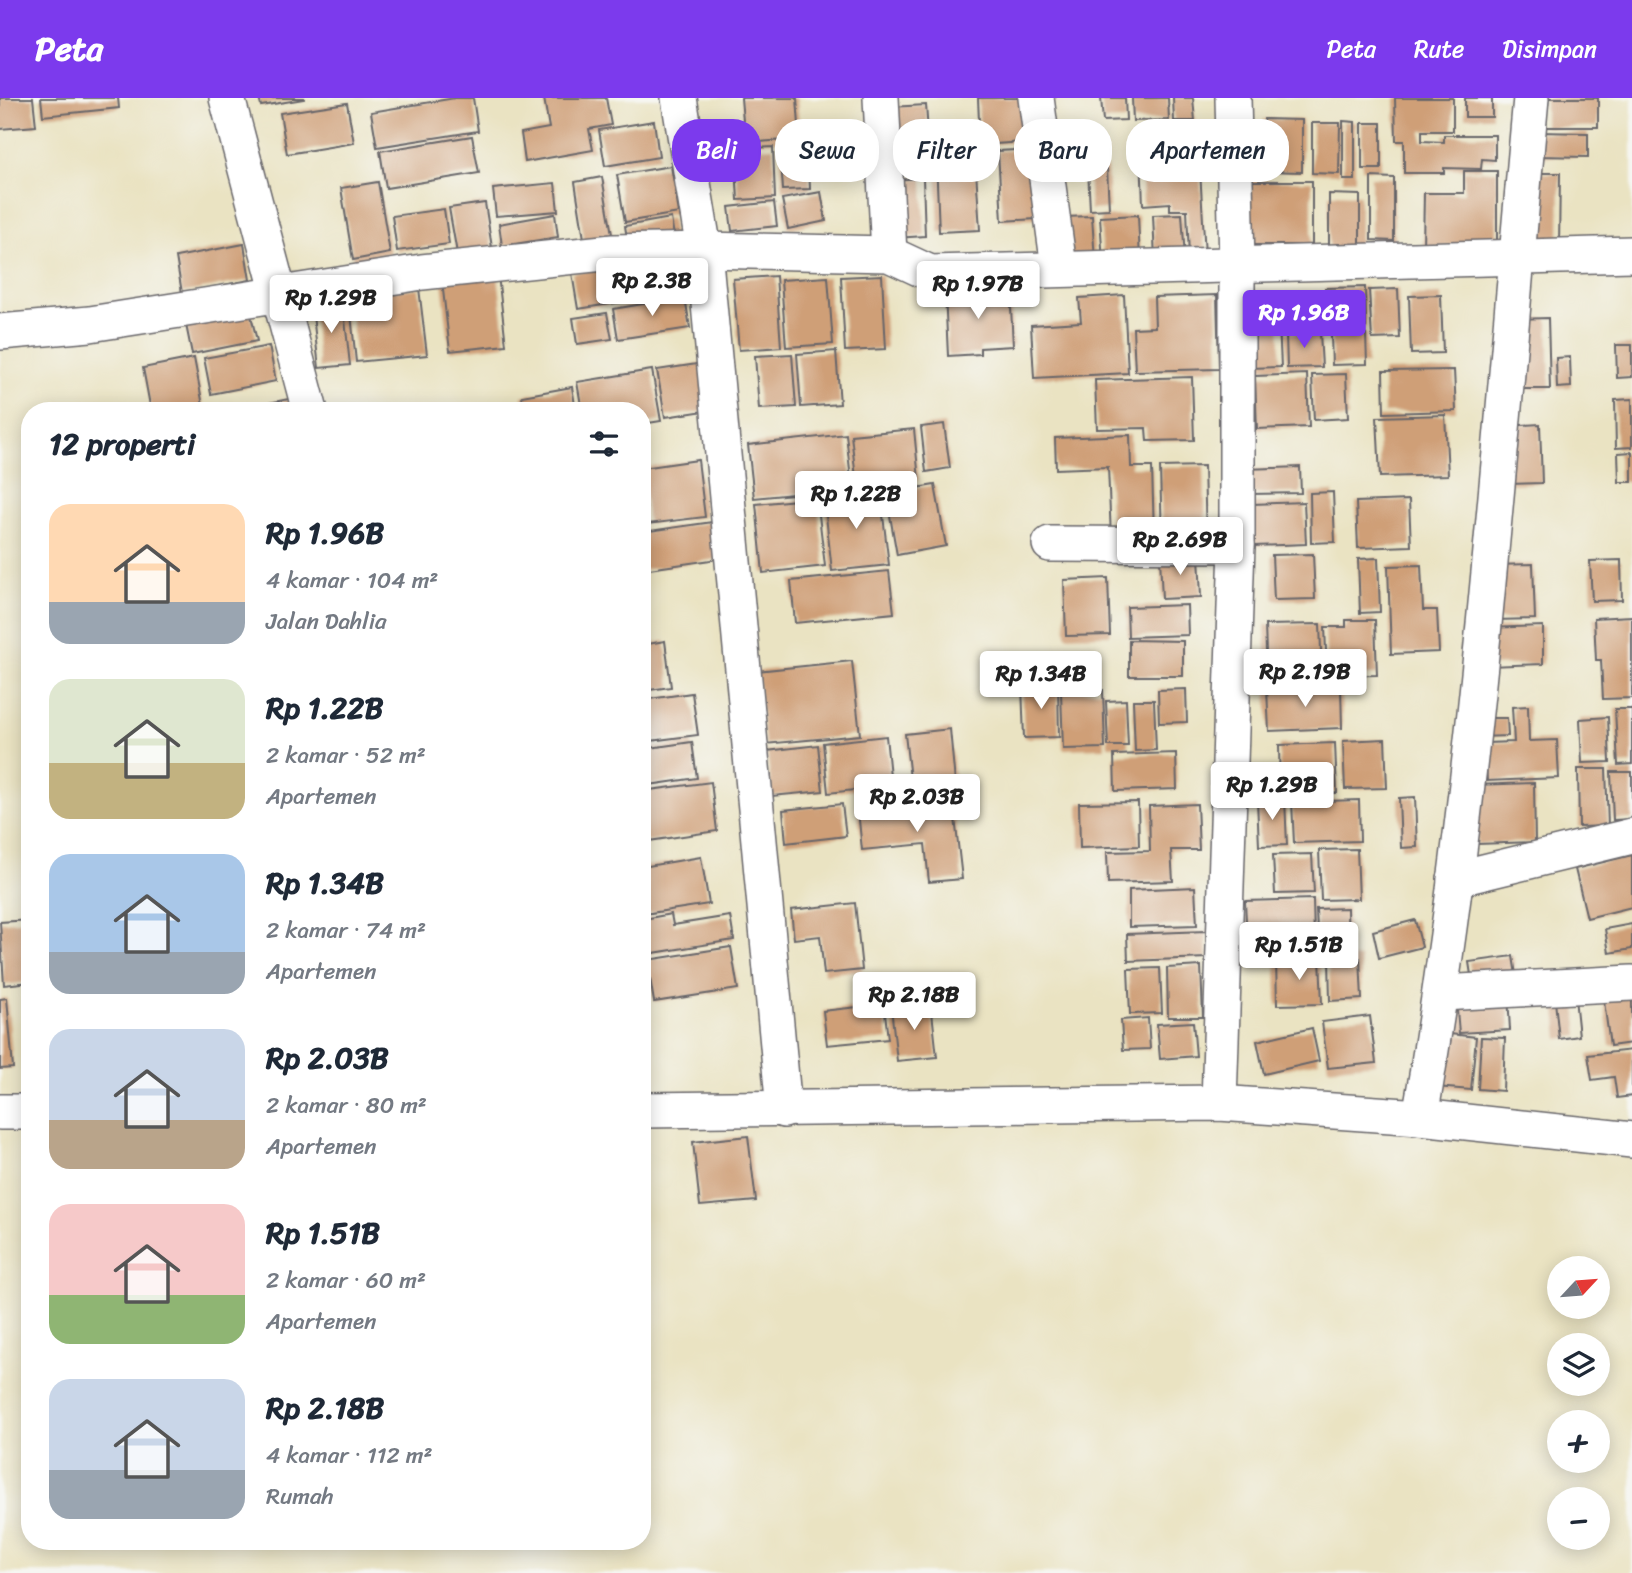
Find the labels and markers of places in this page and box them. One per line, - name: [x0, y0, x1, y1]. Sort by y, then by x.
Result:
- pin: Rp 2.3B: [587, 258, 717, 318]
- pin: Rp 1.97B: [906, 262, 1050, 321]
- pin: Rp 1.29B: [259, 275, 403, 335]
- pin: Rp 1.96B: [1232, 290, 1376, 350]
- pin: Rp 1.22B: [784, 472, 928, 531]
- pin: Rp 2.69B: [1108, 518, 1252, 577]
- pin: Rp 2.19B: [1233, 650, 1377, 709]
- pin: Rp 1.34B: [969, 652, 1113, 711]
- pin: Rp 1.29B: [1200, 762, 1344, 822]
- pin: Rp 2.03B: [845, 774, 989, 834]
- pin: Rp 1.51B: [1227, 922, 1371, 982]
- pin: Rp 2.18B: [842, 972, 986, 1032]

